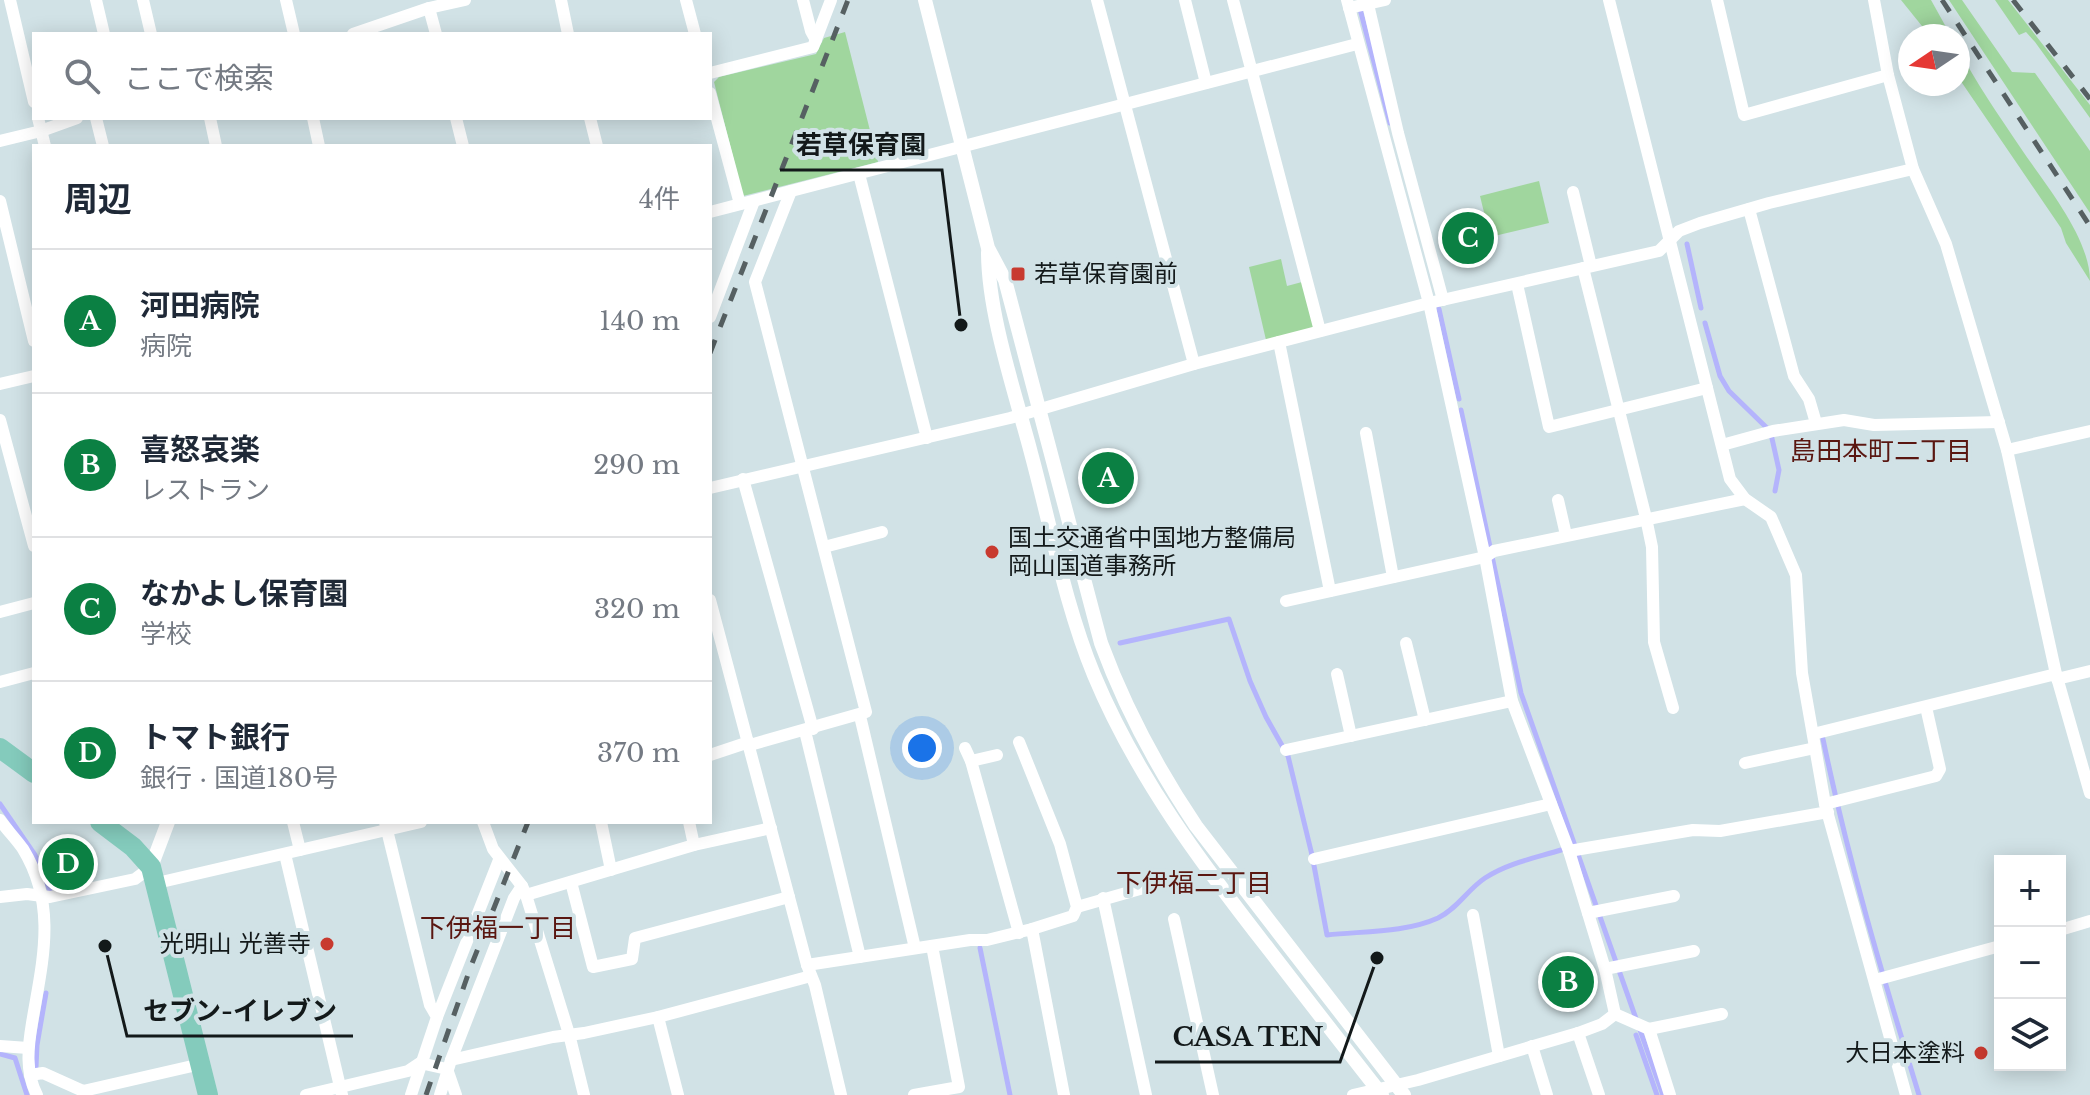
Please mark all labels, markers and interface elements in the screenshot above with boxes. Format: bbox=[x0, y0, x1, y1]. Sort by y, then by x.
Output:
north arrow bbox=[1898, 24, 1970, 96]
search box bbox=[32, 32, 712, 120]
icon: search bbox=[60, 54, 104, 98]
text: ここで検索 bbox=[124, 60, 274, 97]
callout: 若草保育園 bbox=[780, 120, 942, 170]
text: 若草保育園 bbox=[796, 129, 926, 161]
text: 周辺 bbox=[64, 178, 132, 220]
text: 4件 bbox=[639, 183, 680, 215]
pin: C bbox=[1442, 208, 1494, 268]
place label: 若草保育園前 bbox=[1034, 259, 1178, 288]
marker: 若草保育園前 bbox=[1009, 265, 1027, 283]
text: 河田病院 bbox=[140, 287, 260, 324]
text: A bbox=[79, 305, 101, 337]
text: 140 m bbox=[599, 305, 680, 337]
text: 病院 bbox=[140, 330, 192, 362]
text: 喜怒哀楽 bbox=[140, 431, 260, 468]
district label: 島田本町二丁目 bbox=[1790, 435, 1972, 467]
pin: A bbox=[1082, 448, 1134, 508]
text: B bbox=[80, 449, 100, 481]
text: 290 m bbox=[593, 449, 680, 481]
text: レストラン bbox=[140, 474, 270, 506]
place label: 国土交通省中国地方整備局 岡山国道事務所 bbox=[1008, 523, 1296, 580]
marker: 国土交通省中国地方整備局 岡山国道事務所 bbox=[983, 543, 1001, 561]
text: なかよし保育園 bbox=[140, 575, 349, 612]
text: C bbox=[79, 593, 101, 625]
text: 320 m bbox=[594, 593, 680, 625]
text: 学校 bbox=[140, 618, 192, 650]
text: トマト銀行 bbox=[140, 719, 290, 756]
your location bbox=[902, 728, 942, 768]
text: D bbox=[78, 737, 102, 769]
text: 370 m bbox=[597, 737, 680, 769]
text: 銀行 · 国道180号 bbox=[140, 762, 338, 794]
pin: D bbox=[42, 834, 94, 894]
map controls bbox=[1994, 855, 2066, 1071]
button: + bbox=[1994, 855, 2066, 927]
district label: 下伊福二丁目 bbox=[1116, 867, 1272, 899]
district label: 下伊福一丁目 bbox=[420, 912, 576, 944]
button: − bbox=[1994, 927, 2066, 999]
place label: 光明山 光善寺 bbox=[160, 929, 311, 958]
marker: 光明山 光善寺 bbox=[318, 935, 336, 953]
pin: B bbox=[1542, 952, 1594, 1012]
callout: セブン-イレブン bbox=[127, 986, 353, 1036]
text: セブン-イレブン bbox=[143, 995, 337, 1027]
button: layers bbox=[1994, 999, 2066, 1071]
callout: CASA TEN bbox=[1155, 1012, 1340, 1062]
text: CASA TEN bbox=[1172, 1021, 1324, 1053]
place label: 大日本塗料 bbox=[1845, 1038, 1965, 1067]
marker: 大日本塗料 bbox=[1972, 1044, 1990, 1062]

